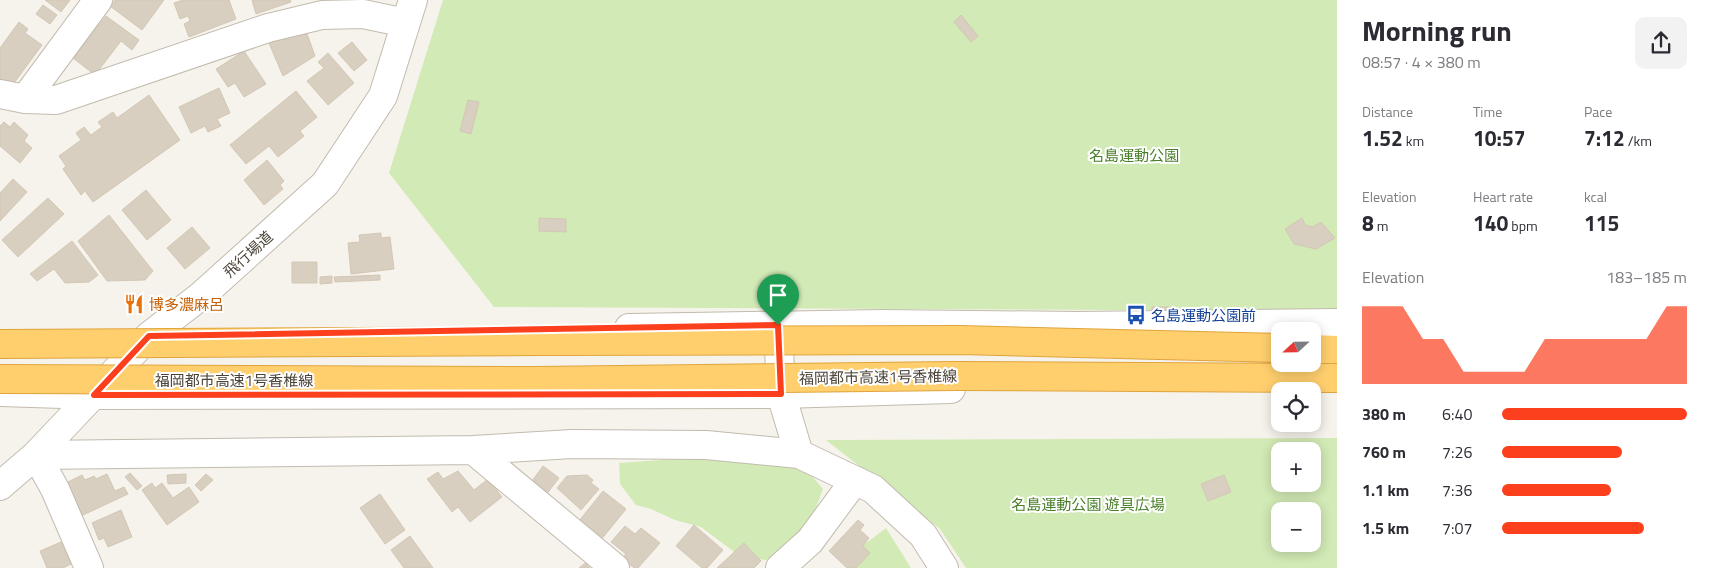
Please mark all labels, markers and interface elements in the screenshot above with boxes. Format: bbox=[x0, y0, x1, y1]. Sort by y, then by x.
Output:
text: Morning run bbox=[1362, 9, 1512, 52]
button: share bbox=[1635, 17, 1687, 69]
text: 08:57 · 4 × 380 m bbox=[1362, 50, 1481, 74]
text: Distance bbox=[1362, 101, 1413, 122]
text: Time bbox=[1473, 101, 1502, 122]
text: Pace bbox=[1584, 101, 1612, 122]
text: 1.52 bbox=[1362, 122, 1403, 154]
text: 10:57 bbox=[1473, 122, 1525, 154]
text: 7:12 bbox=[1584, 122, 1625, 154]
text: km bbox=[1403, 130, 1424, 151]
text: /km bbox=[1625, 130, 1652, 151]
park label: 名島運動公園 bbox=[1089, 144, 1179, 167]
text: Elevation bbox=[1362, 186, 1416, 207]
text: Heart rate bbox=[1473, 186, 1533, 207]
text: kcal bbox=[1584, 186, 1607, 207]
text: 8 bbox=[1362, 207, 1374, 239]
text: 140 bbox=[1473, 207, 1508, 239]
text: 115 bbox=[1584, 207, 1619, 239]
text: m bbox=[1374, 215, 1389, 236]
text: bpm bbox=[1508, 215, 1538, 236]
street label: 飛行場道 bbox=[218, 225, 278, 283]
text: Elevation bbox=[1362, 265, 1424, 289]
text: 183–185 m bbox=[1606, 265, 1687, 289]
pin bbox=[757, 274, 799, 325]
icon: arrive bbox=[764, 281, 792, 309]
restaurant icon: 博多濃麻呂 bbox=[123, 293, 145, 315]
place label: 博多濃麻呂 bbox=[149, 293, 224, 316]
bus stop icon: 名島運動公園前 bbox=[1125, 304, 1147, 326]
place label: 名島運動公園前 bbox=[1151, 304, 1256, 327]
north arrow bbox=[1271, 322, 1321, 372]
map controls bbox=[1271, 322, 1321, 552]
street label: 福岡都市高速1号香椎線 bbox=[799, 364, 957, 390]
street label: 福岡都市高速1号香椎線 bbox=[155, 369, 313, 392]
button: locate bbox=[1271, 382, 1321, 432]
text: 380 m bbox=[1362, 402, 1406, 426]
text: 6:40 bbox=[1442, 402, 1472, 426]
text: 760 m bbox=[1362, 440, 1406, 464]
text: 7:26 bbox=[1442, 440, 1472, 464]
button: + bbox=[1271, 442, 1321, 492]
text: 1.1 km bbox=[1362, 478, 1409, 502]
text: 7:36 bbox=[1442, 478, 1472, 502]
park label: 名島運動公園 遊具広場 bbox=[1011, 493, 1165, 516]
button: − bbox=[1271, 502, 1321, 552]
text: 1.5 km bbox=[1362, 516, 1409, 540]
text: 7:07 bbox=[1442, 516, 1472, 540]

